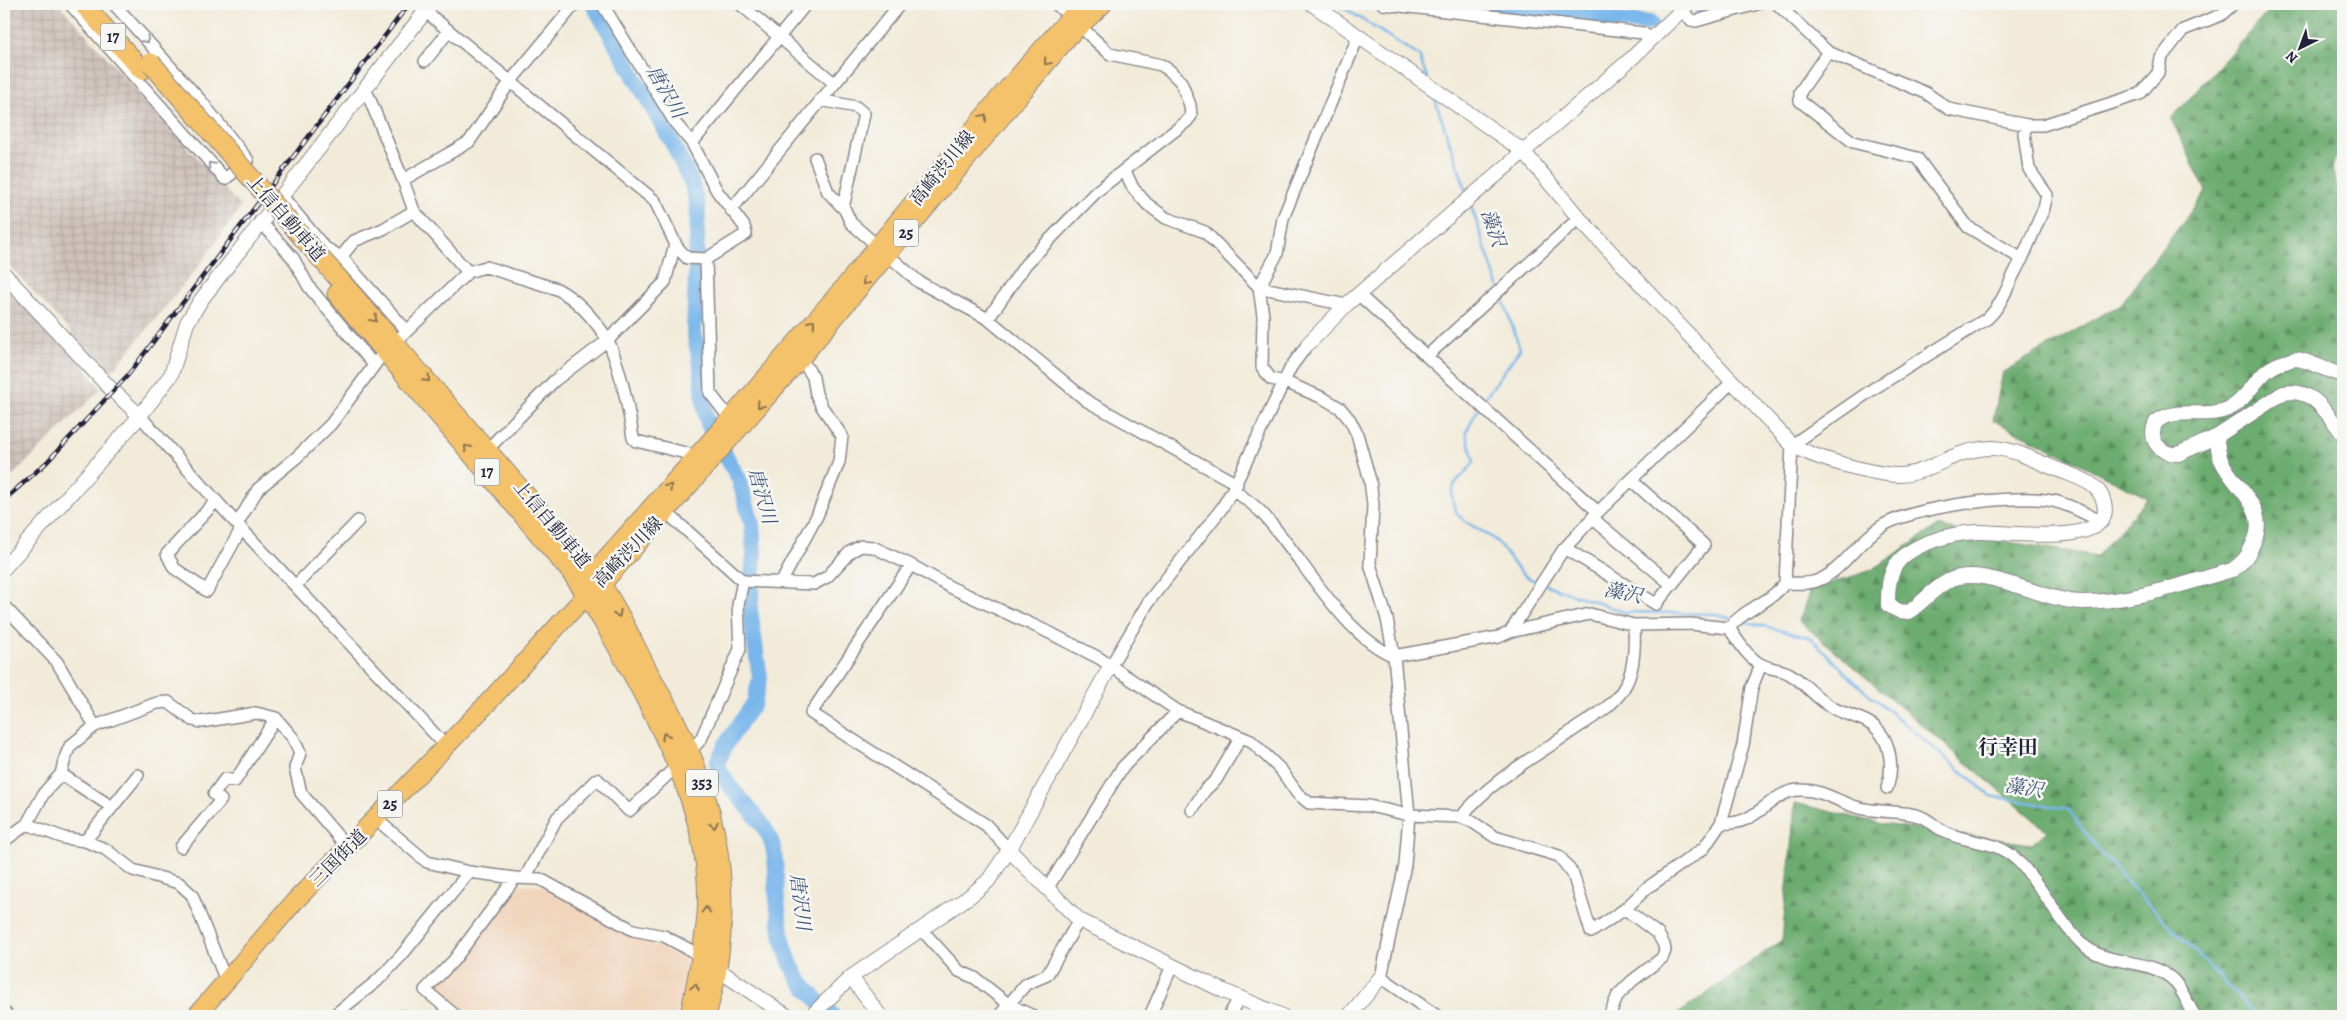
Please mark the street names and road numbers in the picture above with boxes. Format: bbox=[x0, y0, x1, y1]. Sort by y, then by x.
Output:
road number: 17 bbox=[100, 24, 126, 51]
street label: 高崎渋川線 bbox=[904, 125, 980, 211]
street label: 上信自動車道 bbox=[242, 169, 330, 267]
road number: 25 bbox=[894, 220, 918, 247]
road number: 17 bbox=[474, 458, 500, 486]
street label: 上信自動車道 bbox=[508, 475, 596, 573]
street label: 高崎渋川線 bbox=[588, 511, 668, 593]
road number: 353 bbox=[686, 770, 718, 796]
road number: 25 bbox=[378, 791, 402, 818]
street label: 三国街道 bbox=[304, 824, 372, 892]

